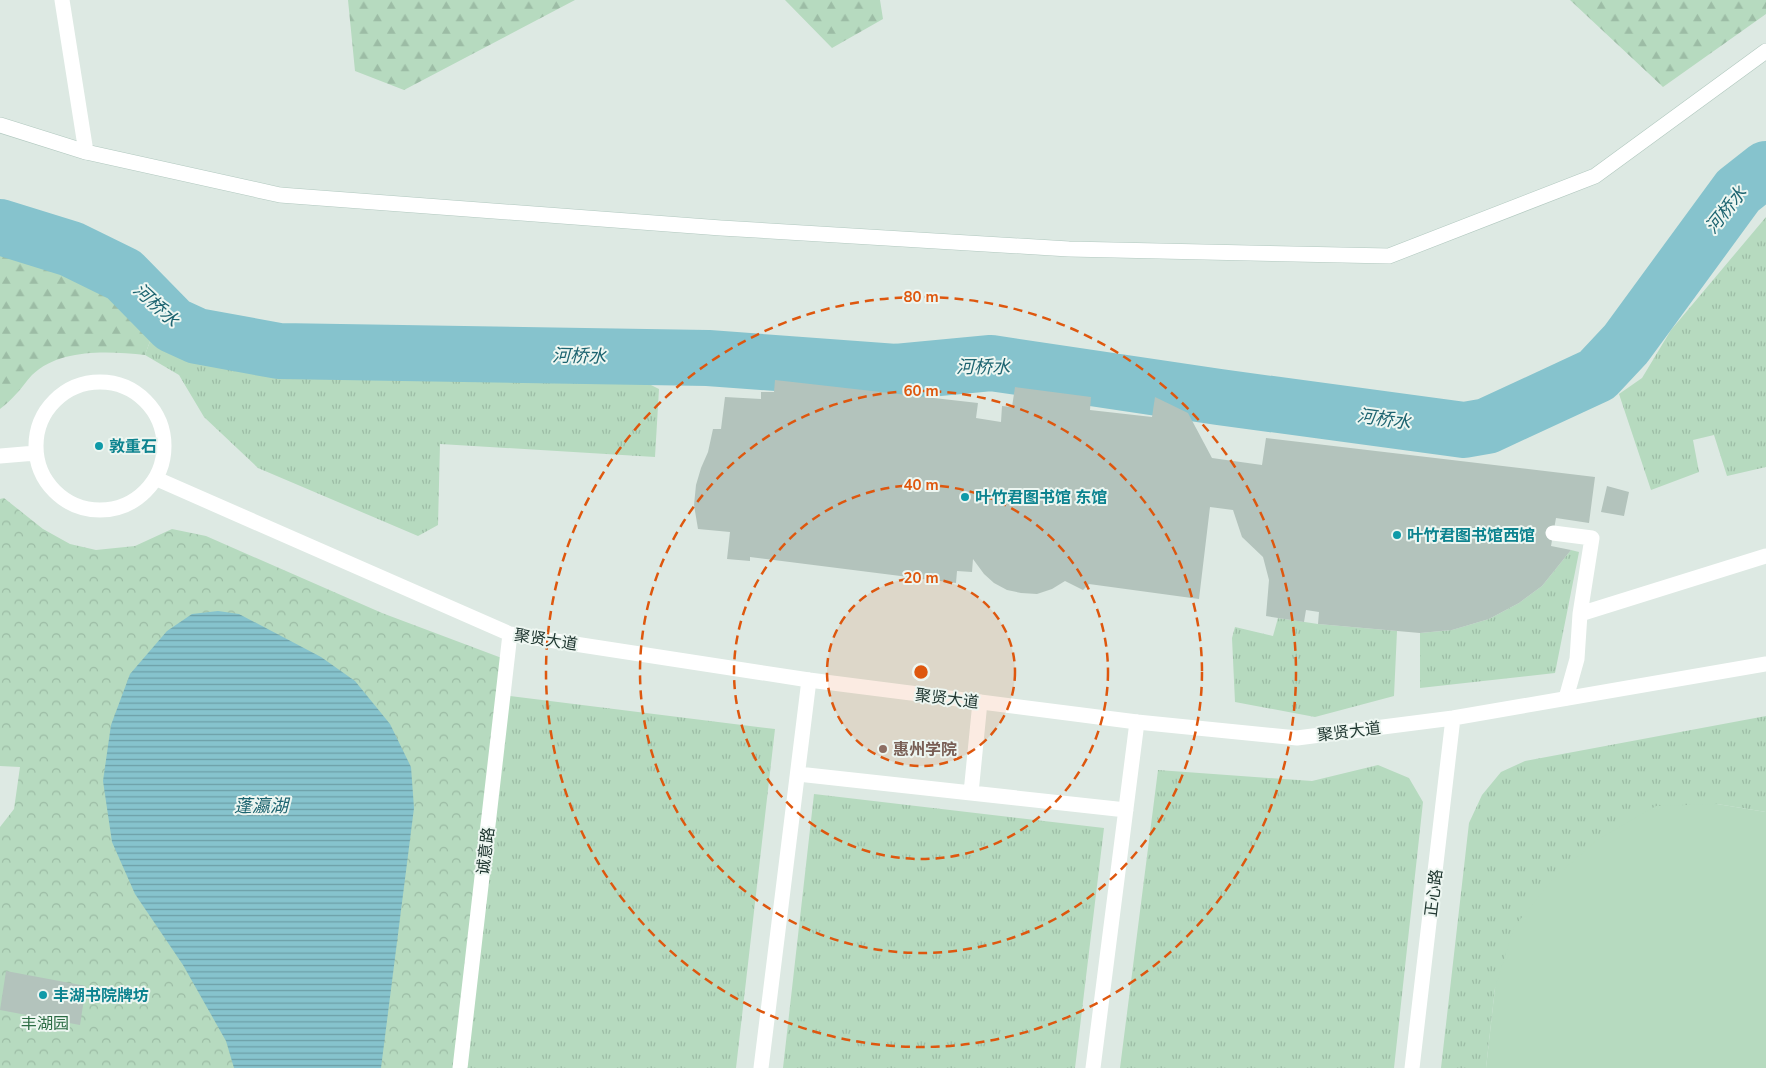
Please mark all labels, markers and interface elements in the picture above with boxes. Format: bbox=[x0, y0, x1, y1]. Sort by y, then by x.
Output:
water label: 河桥水 bbox=[1700, 181, 1753, 239]
water label: 河桥水 bbox=[128, 278, 185, 333]
text: 80 m bbox=[903, 287, 939, 307]
water label: 河桥水 bbox=[552, 344, 607, 368]
water label: 河桥水 bbox=[956, 355, 1011, 379]
text: 60 m bbox=[903, 381, 939, 401]
water label: 河桥水 bbox=[1356, 403, 1413, 435]
place label: 敦重石 bbox=[109, 436, 157, 458]
marker: 敦重石 bbox=[93, 440, 105, 452]
text: 40 m bbox=[903, 475, 939, 495]
place label: 叶竹君图书馆 东馆 bbox=[975, 487, 1107, 509]
marker: 叶竹君图书馆 东馆 bbox=[959, 491, 971, 503]
place label: 叶竹君图书馆西馆 bbox=[1407, 525, 1535, 547]
marker: 叶竹君图书馆西馆 bbox=[1391, 529, 1403, 541]
text: 20 m bbox=[903, 568, 939, 588]
street label: 聚贤大道 bbox=[513, 624, 579, 656]
centre of rings bbox=[912, 663, 930, 681]
street label: 聚贤大道 bbox=[914, 684, 980, 714]
street label: 聚贤大道 bbox=[1316, 717, 1382, 747]
place label: 惠州学院 bbox=[893, 739, 957, 761]
marker: 惠州学院 bbox=[877, 743, 889, 755]
water label: 蓬瀛湖 bbox=[234, 794, 291, 818]
street label: 诚意路 bbox=[472, 826, 500, 876]
street label: 正心路 bbox=[1420, 868, 1448, 918]
place label: 丰湖书院牌坊 bbox=[53, 985, 149, 1007]
marker: 丰湖书院牌坊 bbox=[37, 989, 49, 1001]
park label: 丰湖园 bbox=[21, 1013, 69, 1035]

